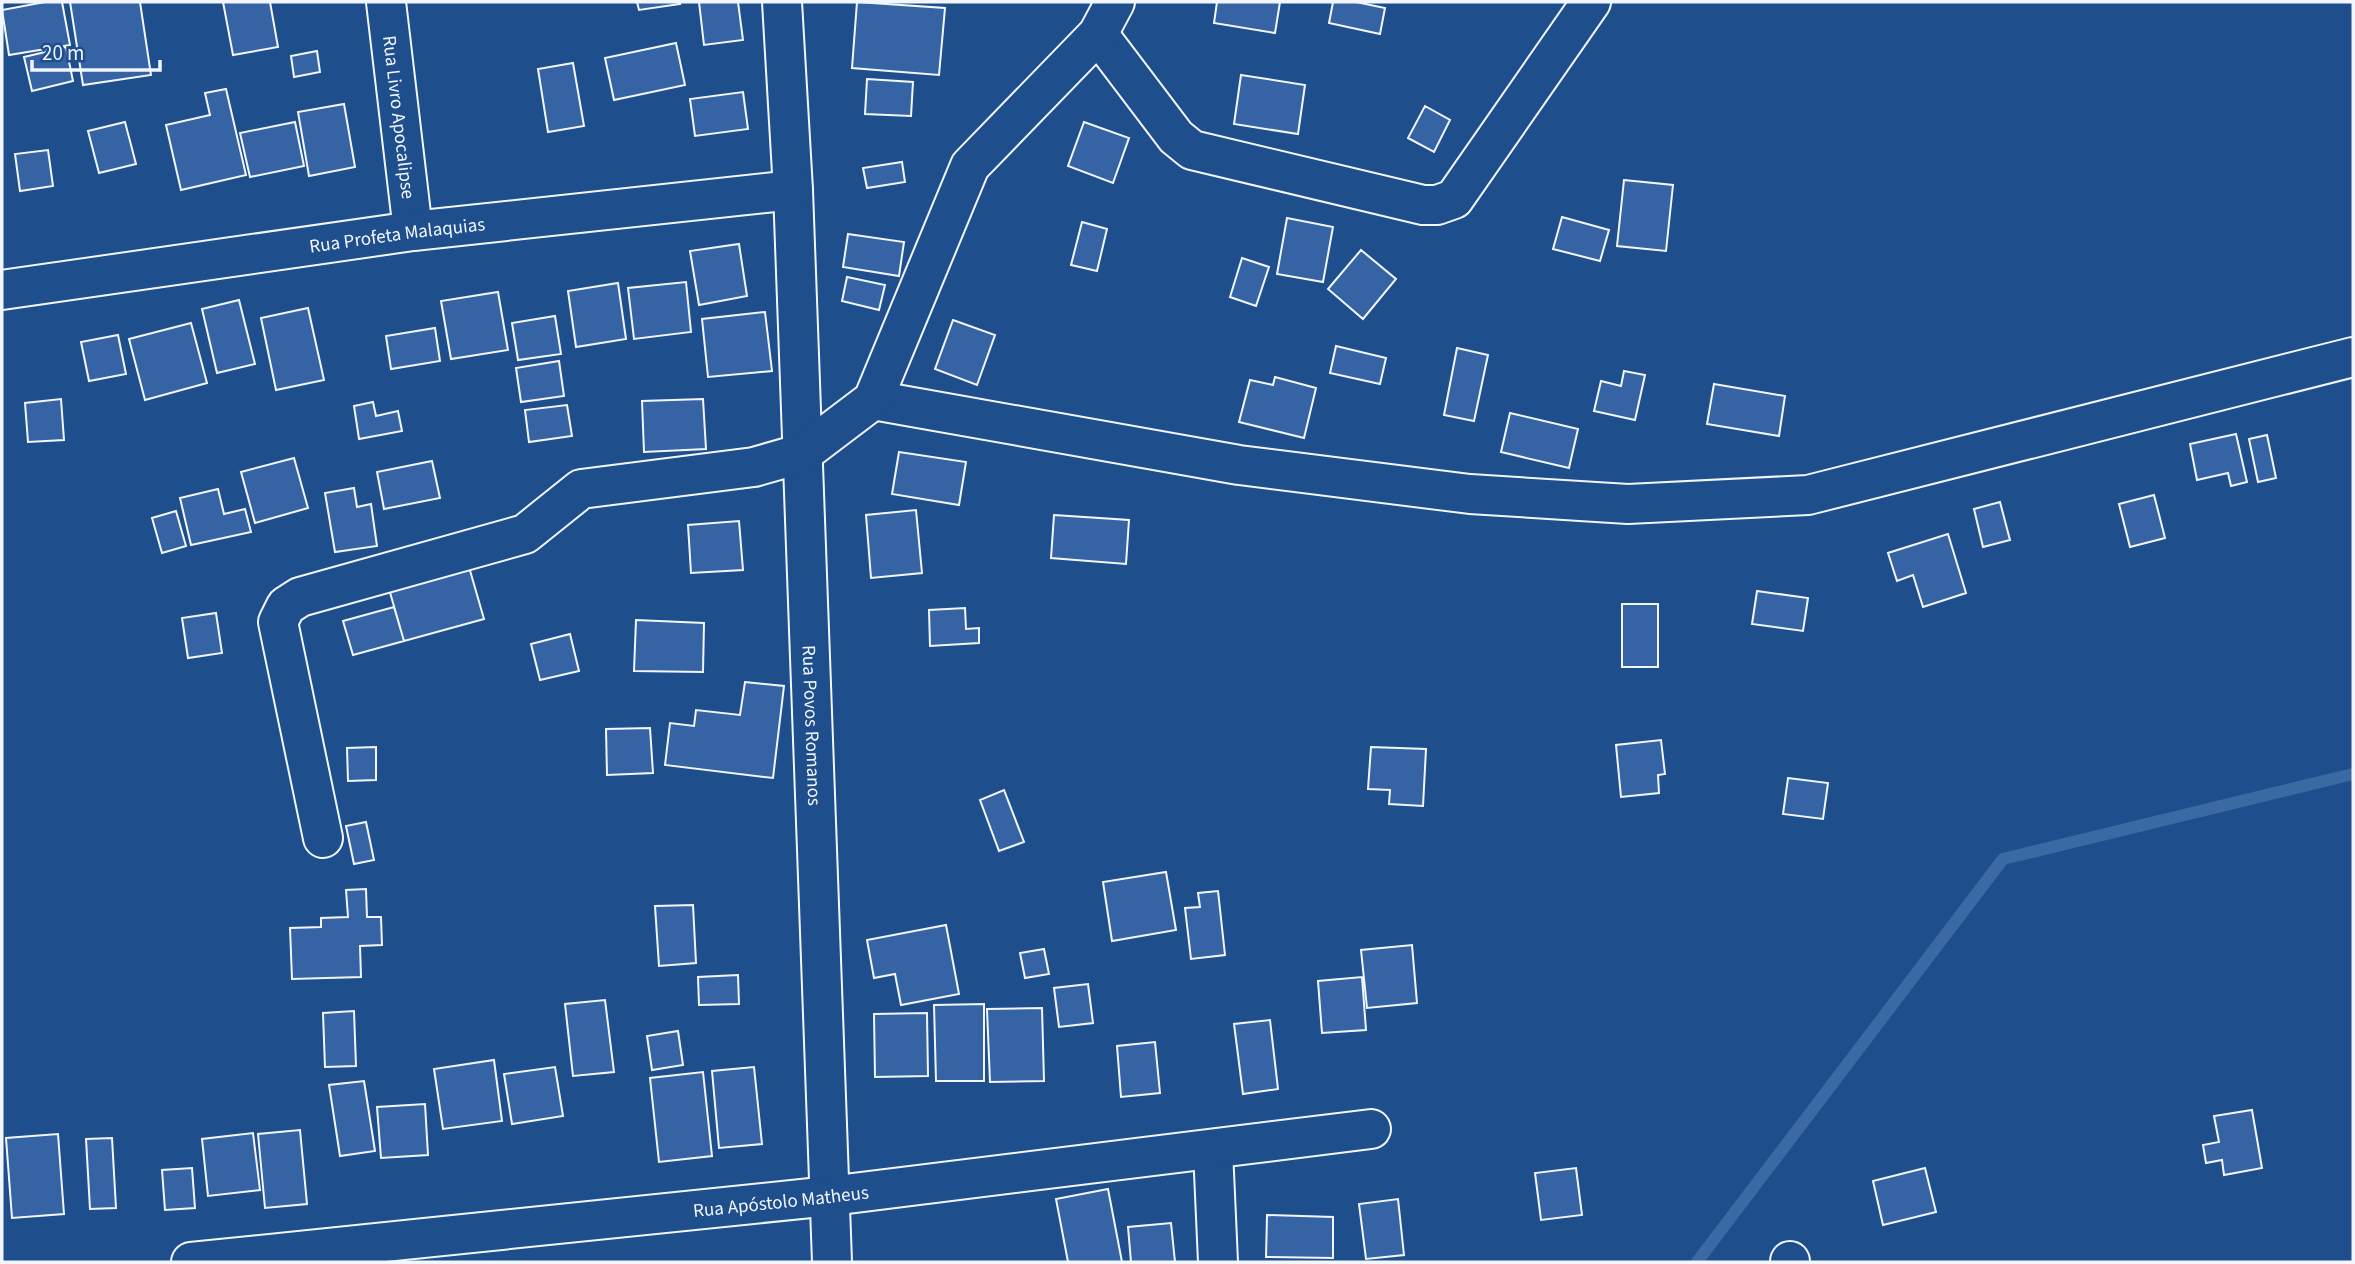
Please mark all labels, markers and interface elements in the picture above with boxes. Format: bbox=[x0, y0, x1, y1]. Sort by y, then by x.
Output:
scale bar bbox=[32, 28, 159, 72]
street label: Rua Livro Apocalipse bbox=[375, 34, 421, 201]
text: 20 m bbox=[42, 38, 84, 68]
street label: Rua Profeta Malaquias bbox=[308, 211, 486, 261]
street label: Rua Povos Romanos bbox=[795, 645, 827, 806]
street label: Rua Apóstolo Matheus bbox=[692, 1179, 870, 1225]

